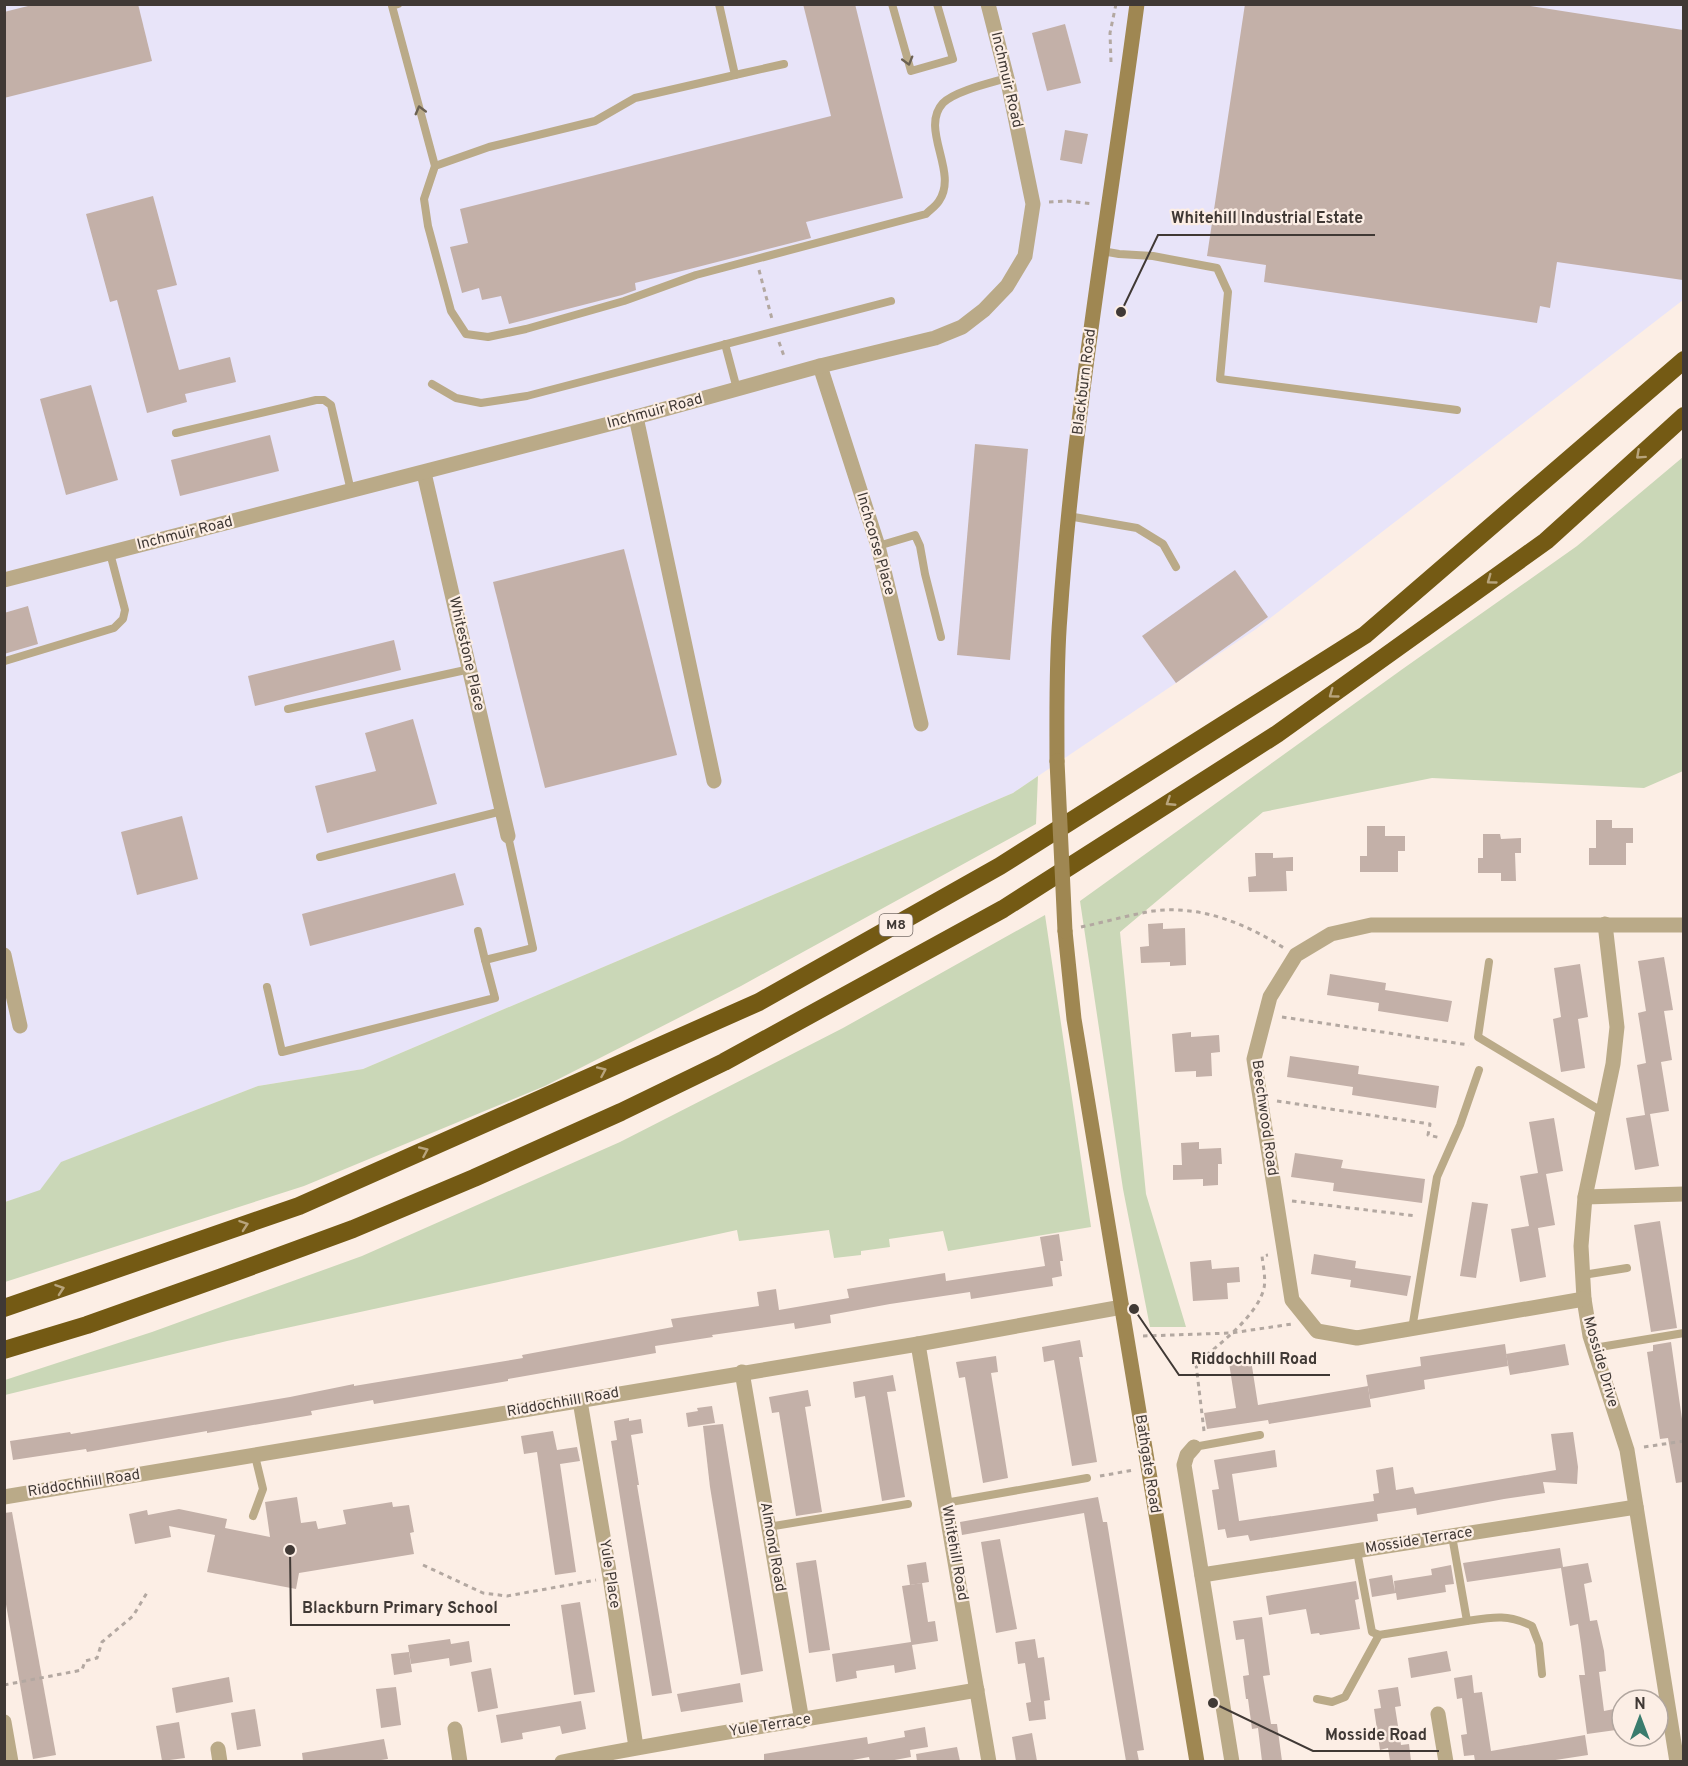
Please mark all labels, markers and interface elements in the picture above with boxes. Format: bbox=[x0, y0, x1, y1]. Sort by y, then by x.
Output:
street label: Inchmuir Road bbox=[986, 30, 1026, 130]
one-way arrow bbox=[901, 55, 913, 66]
one-way arrow bbox=[415, 105, 427, 116]
callout: Whitehill Industrial Estate bbox=[1158, 201, 1375, 235]
text: Whitehill Industrial Estate bbox=[1171, 209, 1363, 229]
street label: Blackburn Road bbox=[1069, 328, 1101, 436]
street label: Inchmuir Road bbox=[605, 390, 705, 434]
one-way arrow bbox=[1636, 448, 1647, 459]
street label: Inchcorse Place bbox=[851, 490, 899, 598]
street label: Inchmuir Road bbox=[135, 513, 235, 555]
one-way arrow bbox=[1486, 573, 1497, 584]
street label: Whitestone Place bbox=[444, 595, 488, 713]
one-way arrow bbox=[1328, 687, 1339, 698]
one-way arrow bbox=[1166, 795, 1177, 806]
road number: M8 bbox=[880, 914, 912, 936]
street label: Beechwood Road bbox=[1246, 1059, 1282, 1177]
one-way arrow bbox=[596, 1067, 607, 1079]
one-way arrow bbox=[418, 1146, 429, 1158]
one-way arrow bbox=[238, 1220, 249, 1233]
one-way arrow bbox=[54, 1284, 65, 1297]
street label: Mosside Drive bbox=[1578, 1314, 1622, 1410]
callout: Riddochhill Road bbox=[1179, 1341, 1330, 1375]
text: Riddochhill Road bbox=[1191, 1350, 1317, 1370]
street label: Riddochhill Road bbox=[505, 1384, 621, 1422]
street label: Bathgate Road bbox=[1130, 1413, 1164, 1515]
street label: Riddochhill Road bbox=[26, 1466, 142, 1502]
street label: Almond Road bbox=[755, 1501, 789, 1593]
street label: Whitehill Road bbox=[936, 1504, 972, 1602]
street label: Mosside Terrace bbox=[1364, 1523, 1474, 1559]
street label: Yule Place bbox=[594, 1538, 624, 1610]
callout: Blackburn Primary School bbox=[291, 1591, 510, 1625]
text: Blackburn Primary School bbox=[302, 1599, 498, 1619]
north arrow bbox=[1610, 1688, 1670, 1748]
text: N bbox=[1634, 1695, 1646, 1715]
street label: Yule Terrace bbox=[728, 1710, 812, 1742]
callout: Mosside Road bbox=[1313, 1717, 1439, 1751]
text: Mosside Road bbox=[1325, 1726, 1427, 1746]

